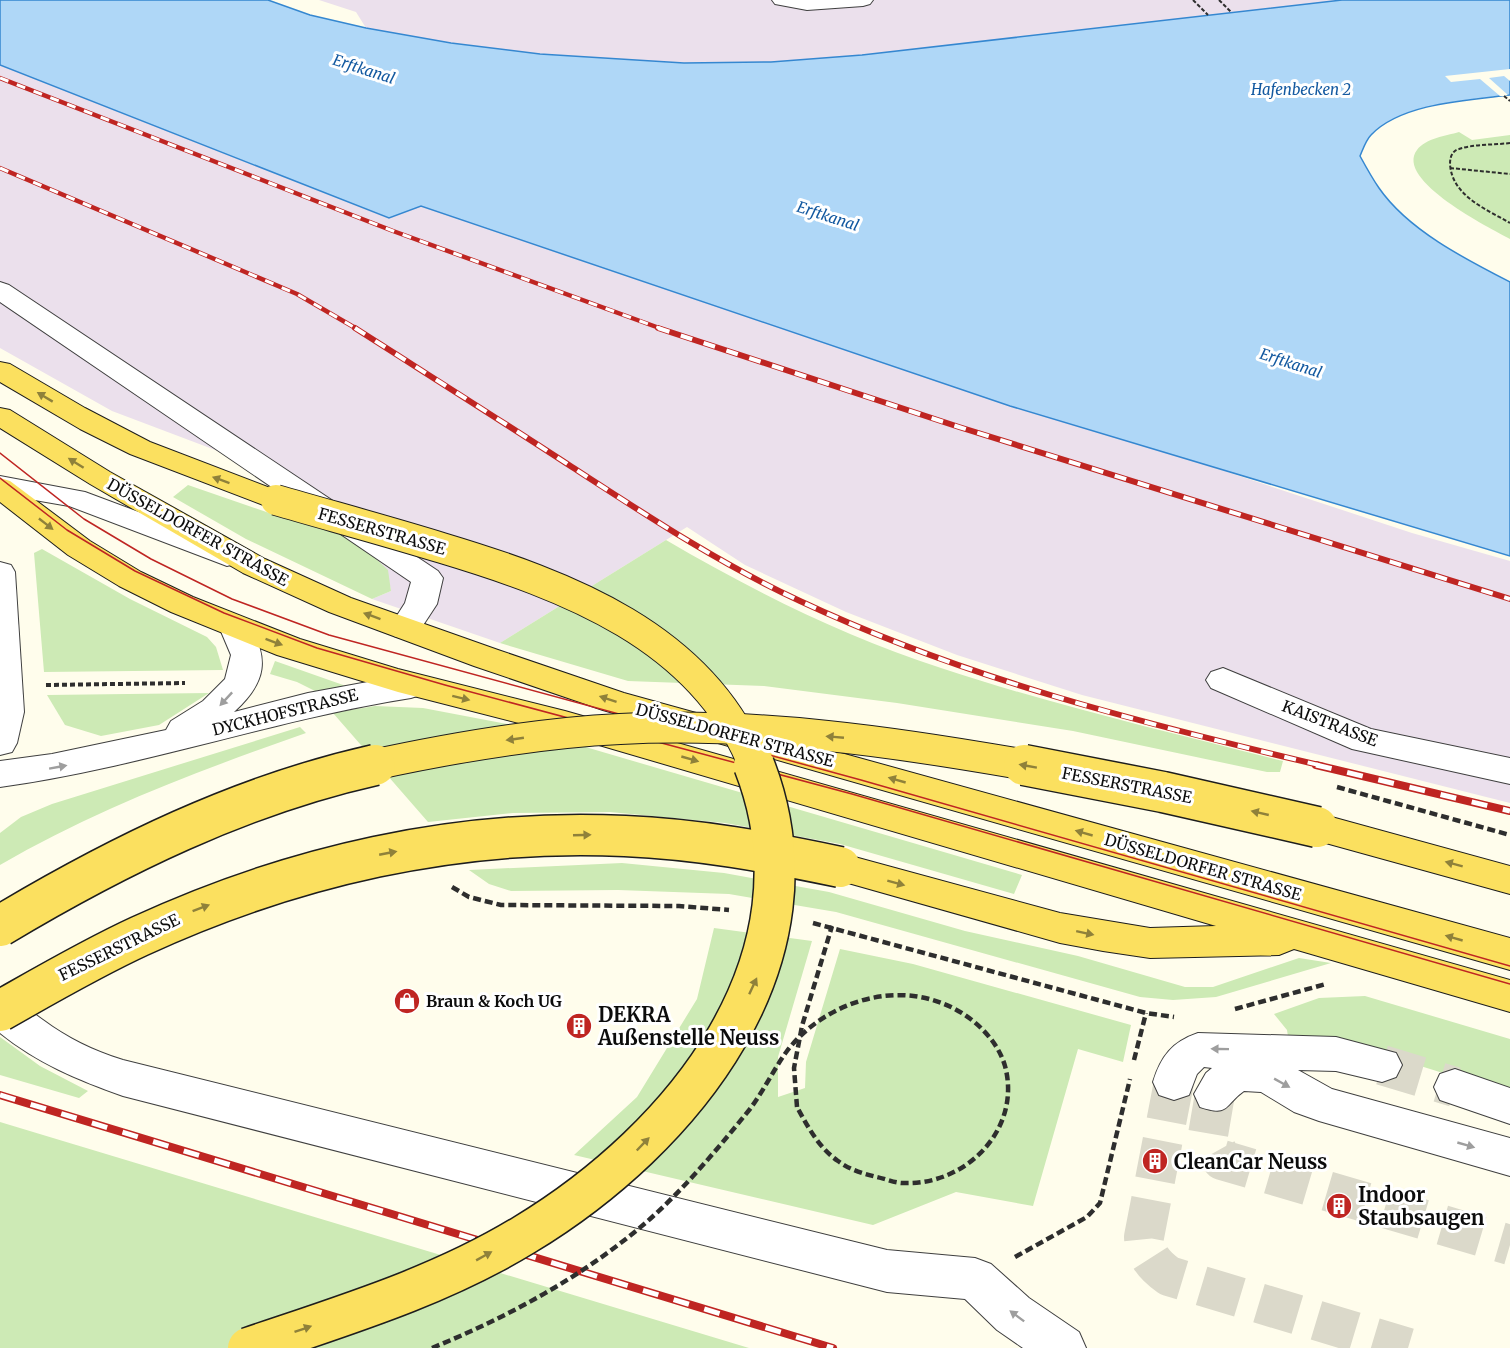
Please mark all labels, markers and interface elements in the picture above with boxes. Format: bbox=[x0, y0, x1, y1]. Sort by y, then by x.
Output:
water label: Erftkanal bbox=[331, 50, 397, 88]
water label: Hafenbecken 2 bbox=[1250, 80, 1351, 99]
water label: Erftkanal bbox=[795, 197, 861, 235]
water label: Erftkanal bbox=[1258, 344, 1324, 382]
one-way arrow bbox=[36, 392, 53, 402]
one-way arrow bbox=[68, 458, 85, 469]
street label: DÜSSELDORFER STRASSE bbox=[104, 474, 293, 591]
one-way arrow bbox=[212, 475, 230, 485]
street label: FESSERSTRASSE bbox=[316, 503, 449, 559]
one-way arrow bbox=[38, 517, 54, 530]
one-way arrow bbox=[363, 611, 381, 621]
one-way arrow bbox=[265, 638, 283, 648]
street label: DYCKHOFSTRASSE bbox=[210, 684, 361, 740]
one-way arrow bbox=[220, 691, 233, 706]
one-way arrow bbox=[451, 693, 470, 703]
one-way arrow bbox=[599, 694, 617, 704]
street label: KAISTRASSE bbox=[1279, 696, 1382, 751]
street label: DÜSSELDORFER STRASSE bbox=[634, 699, 837, 771]
one-way arrow bbox=[826, 732, 845, 742]
one-way arrow bbox=[505, 734, 524, 743]
one-way arrow bbox=[681, 755, 699, 764]
one-way arrow bbox=[1018, 761, 1037, 770]
one-way arrow bbox=[49, 762, 68, 771]
street label: FESSERSTRASSE bbox=[1060, 763, 1195, 808]
one-way arrow bbox=[888, 775, 906, 784]
one-way arrow bbox=[1251, 808, 1269, 818]
one-way arrow bbox=[1075, 828, 1093, 837]
street label: DÜSSELDORFER STRASSE bbox=[1102, 829, 1305, 905]
one-way arrow bbox=[572, 830, 591, 840]
one-way arrow bbox=[379, 848, 398, 857]
one-way arrow bbox=[1445, 858, 1463, 868]
one-way arrow bbox=[887, 878, 906, 888]
one-way arrow bbox=[193, 903, 211, 913]
street label: FESSERSTRASSE bbox=[55, 909, 183, 985]
one-way arrow bbox=[1076, 929, 1095, 938]
one-way arrow bbox=[1445, 933, 1463, 943]
one-way arrow bbox=[748, 976, 758, 994]
shop icon: Braun & Koch UG bbox=[392, 986, 422, 1016]
place label: Braun & Koch UG bbox=[426, 991, 562, 1011]
place label: DEKRA Außenstelle Neuss bbox=[597, 1002, 779, 1050]
building icon: DEKRA Außenstelle Neuss bbox=[564, 1011, 594, 1041]
one-way arrow bbox=[1211, 1044, 1230, 1054]
one-way arrow bbox=[1274, 1078, 1291, 1088]
one-way arrow bbox=[635, 1138, 649, 1152]
one-way arrow bbox=[1457, 1141, 1475, 1150]
building icon: CleanCar Neuss bbox=[1140, 1146, 1170, 1176]
place label: CleanCar Neuss bbox=[1174, 1149, 1327, 1174]
place label: Indoor Staubsaugen bbox=[1358, 1182, 1485, 1230]
building icon: Indoor Staubsaugen bbox=[1324, 1191, 1354, 1221]
one-way arrow bbox=[476, 1251, 493, 1261]
one-way arrow bbox=[1009, 1310, 1025, 1322]
one-way arrow bbox=[294, 1323, 312, 1333]

